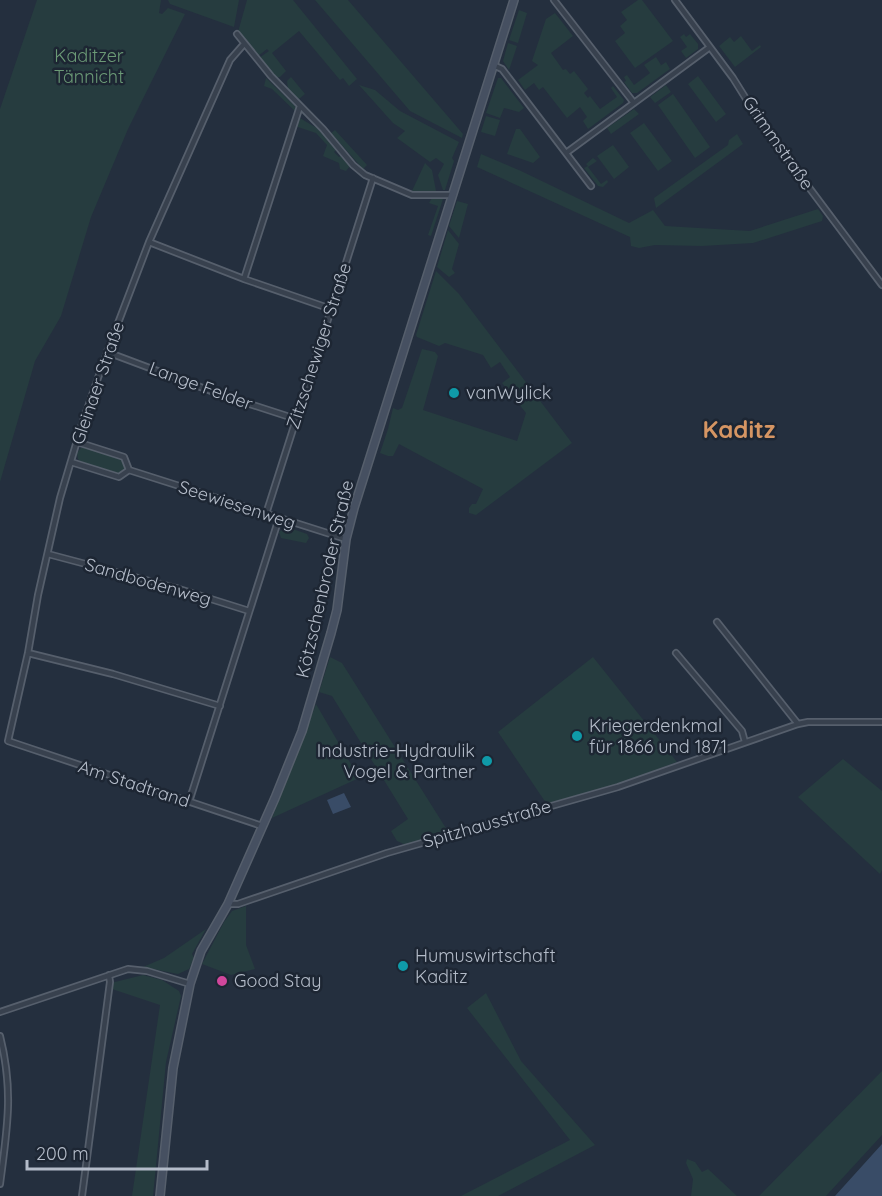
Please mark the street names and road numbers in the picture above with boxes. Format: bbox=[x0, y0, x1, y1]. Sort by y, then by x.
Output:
street label: Grimmstraße bbox=[738, 91, 819, 194]
street label: Zitzschewiger Straße bbox=[281, 260, 356, 432]
street label: Gleinaer Straße bbox=[66, 318, 129, 447]
street label: Lange Felder bbox=[146, 356, 256, 415]
street label: Seewiesenweg bbox=[176, 475, 299, 534]
street label: Kötzschenbroder Straße bbox=[291, 478, 358, 680]
street label: Sandbodenweg bbox=[82, 552, 214, 611]
street label: Am Stadtrand bbox=[75, 755, 193, 812]
street label: Spitzhausstraße bbox=[420, 794, 554, 853]

